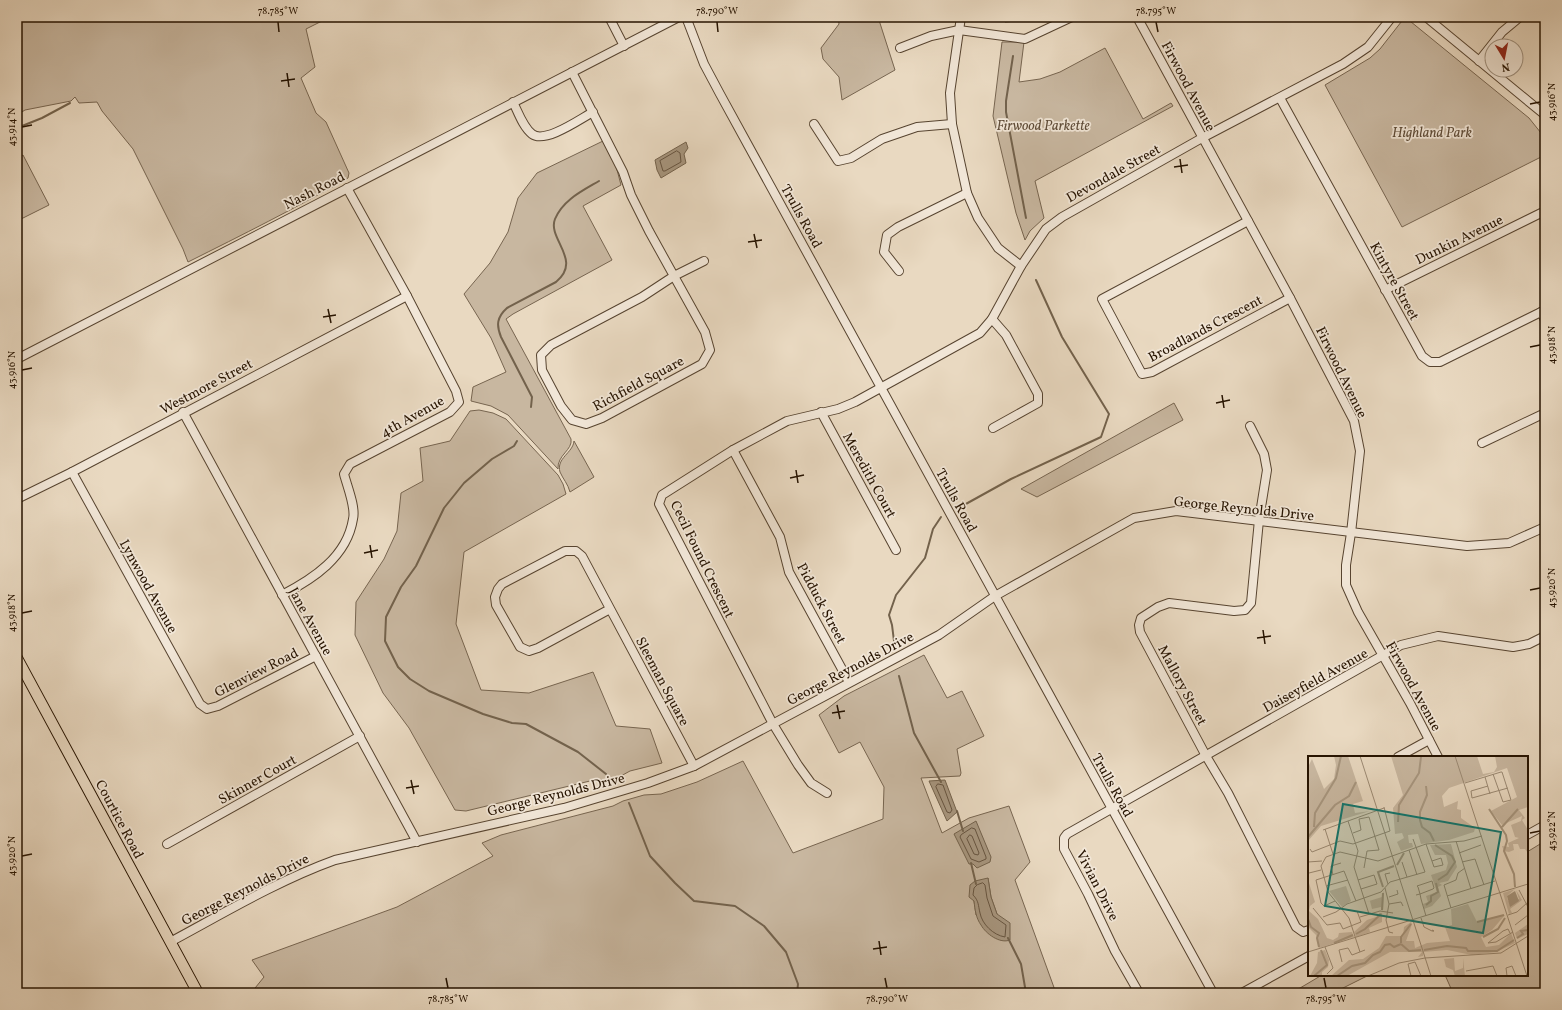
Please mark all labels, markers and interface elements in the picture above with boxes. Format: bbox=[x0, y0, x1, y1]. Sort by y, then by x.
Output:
text: 78.785°W bbox=[258, 4, 298, 18]
text: 78.790°W bbox=[696, 4, 738, 18]
text: 78.795°W bbox=[1136, 4, 1176, 18]
street label: Firwood Avenue bbox=[1156, 38, 1220, 135]
north arrow bbox=[1484, 38, 1524, 78]
text: N bbox=[1500, 58, 1511, 74]
text: 43.916°N bbox=[1545, 82, 1559, 121]
text: 43.914°N bbox=[5, 107, 19, 146]
park label: Firwood Parkette bbox=[996, 117, 1090, 136]
park label: Highland Park bbox=[1392, 124, 1473, 143]
street label: Devondale Street bbox=[1063, 141, 1164, 208]
street label: Nash Road bbox=[281, 168, 349, 215]
street label: Trulls Road bbox=[775, 181, 826, 252]
street label: Dunkin Avenue bbox=[1413, 211, 1507, 270]
street label: Kintyre Street bbox=[1364, 239, 1423, 324]
street label: Broadlands Crescent bbox=[1145, 291, 1266, 368]
street label: Firwood Avenue bbox=[1310, 324, 1371, 422]
text: 43.918°N bbox=[1545, 325, 1559, 364]
text: 43.916°N bbox=[5, 350, 19, 389]
street label: Richfield Square bbox=[590, 352, 688, 416]
street label: Westmore Street bbox=[157, 355, 256, 420]
street label: 4th Avenue bbox=[377, 392, 448, 443]
street label: Meredith Court bbox=[837, 429, 900, 522]
street label: Trulls Road bbox=[930, 465, 981, 536]
street label: George Reynolds Drive bbox=[1173, 493, 1315, 526]
street label: Cecil Found Crescent bbox=[665, 498, 738, 622]
street label: Lynwood Avenue bbox=[114, 536, 181, 637]
street label: Pidduck Street bbox=[791, 560, 850, 648]
text: 43.920°N bbox=[1545, 567, 1559, 608]
street label: Jane Avenue bbox=[283, 584, 336, 660]
text: 43.918°N bbox=[5, 593, 19, 632]
street label: George Reynolds Drive bbox=[784, 628, 918, 711]
street label: Sleeman Square bbox=[630, 634, 693, 730]
street label: Firwood Avenue bbox=[1380, 639, 1445, 735]
street label: Mallory Street bbox=[1153, 642, 1211, 729]
street label: Glenview Road bbox=[211, 644, 302, 703]
street label: Daiseyfield Avenue bbox=[1260, 644, 1372, 718]
street label: Trulls Road bbox=[1086, 750, 1137, 821]
street label: Skinner Court bbox=[215, 751, 300, 810]
inset map bbox=[1308, 756, 1528, 976]
street label: George Reynolds Drive bbox=[486, 769, 627, 822]
street label: Courtice Road bbox=[90, 777, 147, 863]
text: 43.922°N bbox=[1545, 810, 1559, 851]
text: 43.920°N bbox=[5, 835, 19, 876]
street label: Vivian Drive bbox=[1071, 847, 1123, 925]
street label: George Reynolds Drive bbox=[179, 850, 313, 931]
text: 78.785°W bbox=[428, 992, 468, 1006]
text: 78.790°W bbox=[866, 992, 908, 1006]
text: 78.795°W bbox=[1306, 992, 1346, 1006]

